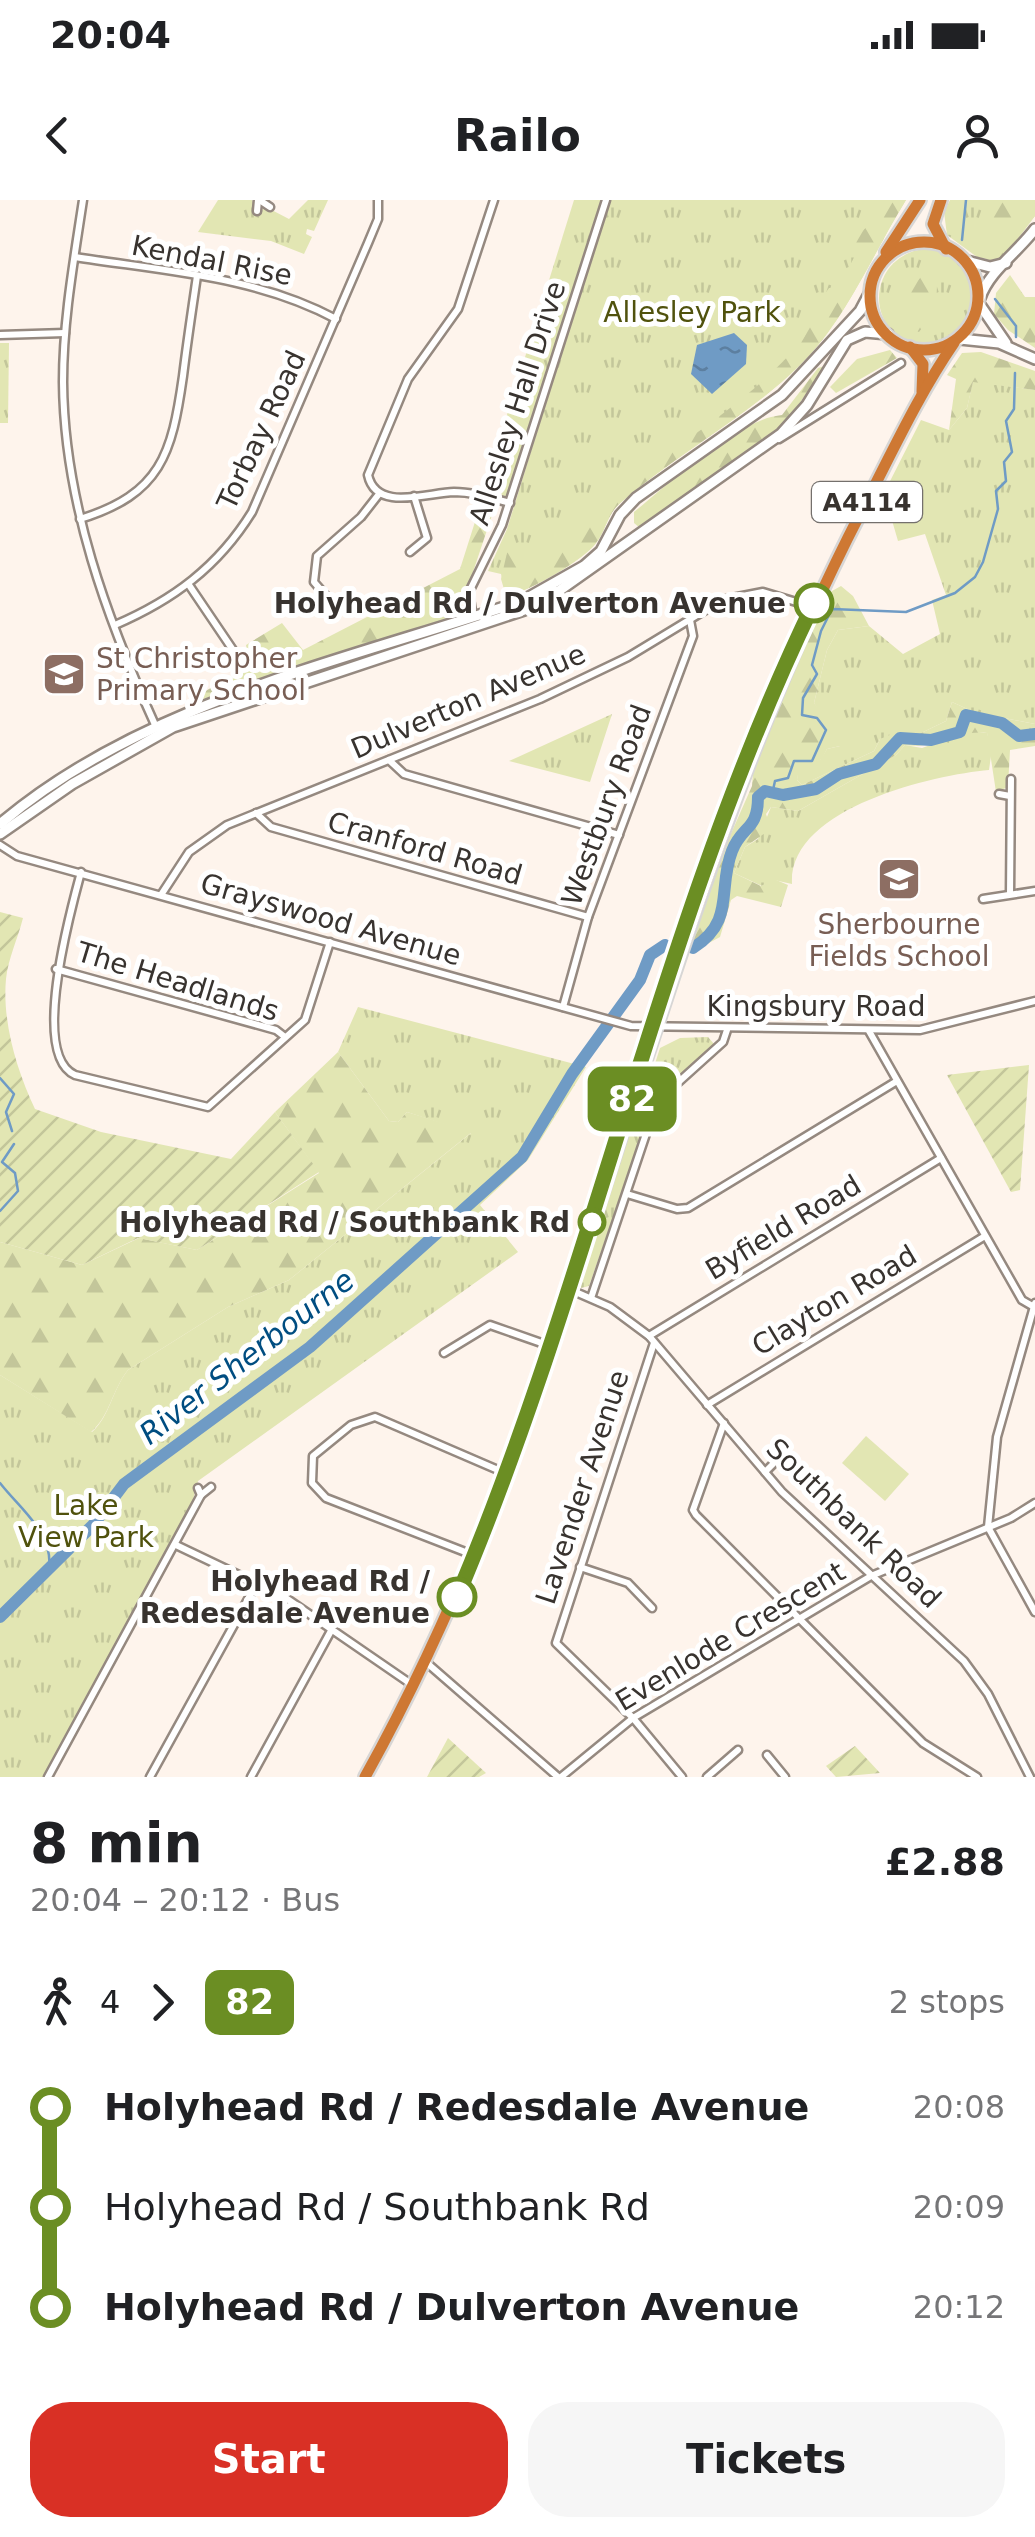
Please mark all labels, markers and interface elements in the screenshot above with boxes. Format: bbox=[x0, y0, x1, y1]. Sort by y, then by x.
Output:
text: 20:04 bbox=[50, 13, 171, 57]
icon: back bbox=[30, 108, 85, 163]
icon: person bbox=[950, 108, 1005, 163]
text: Railo bbox=[454, 109, 581, 162]
street label: Kendal Rise bbox=[129, 229, 295, 292]
street label: Allesley Hall Drive bbox=[462, 277, 572, 529]
park label: Allesley Park bbox=[603, 296, 782, 329]
street label: Torbay Road bbox=[210, 345, 313, 516]
road number: A4114 bbox=[812, 482, 922, 522]
marker: Holyhead Rd / Dulverton Avenue bbox=[795, 584, 833, 622]
place label: Holyhead Rd / Dulverton Avenue bbox=[274, 587, 786, 620]
street label: Dulverton Avenue bbox=[346, 637, 590, 766]
place label: St Christopher Primary School bbox=[96, 642, 306, 707]
school or university icon: St Christopher Primary School bbox=[41, 651, 87, 697]
street label: Westbury Road bbox=[555, 700, 658, 910]
street label: Cranford Road bbox=[324, 805, 526, 892]
school or university icon: Sherbourne Fields School bbox=[876, 856, 922, 902]
street label: Grayswood Avenue bbox=[197, 866, 465, 972]
place label: Sherbourne Fields School bbox=[808, 908, 990, 973]
street label: The Headlands bbox=[72, 935, 283, 1028]
street label: Kingsbury Road bbox=[706, 990, 926, 1023]
line badge: 82 bbox=[587, 1066, 677, 1132]
text: 82 bbox=[608, 1079, 656, 1119]
street label: Byfield Road bbox=[700, 1168, 867, 1287]
place label: Holyhead Rd / Southbank Rd bbox=[119, 1206, 570, 1239]
marker: Holyhead Rd / Southbank Rd bbox=[579, 1209, 605, 1235]
street label: Clayton Road bbox=[746, 1238, 923, 1362]
water label: River Sherbourne bbox=[133, 1262, 361, 1451]
street label: Lavender Avenue bbox=[529, 1366, 636, 1608]
street label: Southbank Road bbox=[760, 1432, 948, 1615]
park label: Lake View Park bbox=[18, 1489, 155, 1554]
street label: Evenlode Crescent bbox=[610, 1555, 851, 1718]
place label: Holyhead Rd / Redesdale Avenue bbox=[140, 1565, 431, 1630]
marker: Holyhead Rd / Redesdale Avenue bbox=[438, 1578, 476, 1616]
text: 8 min bbox=[30, 1811, 203, 1875]
text: £2.88 bbox=[885, 1840, 1005, 1884]
text: 20:04 – 20:12 · Bus bbox=[30, 1881, 340, 1919]
icon: walk bbox=[30, 1975, 85, 2030]
icon: forward bbox=[135, 1975, 190, 2030]
text: 82 bbox=[225, 1982, 274, 2022]
text: 4 bbox=[100, 1983, 120, 2021]
text: 2 stops bbox=[889, 1983, 1005, 2021]
text: Holyhead Rd / Redesdale Avenue bbox=[104, 2085, 809, 2129]
text: 20:08 bbox=[913, 2088, 1005, 2126]
text: Holyhead Rd / Southbank Rd bbox=[104, 2185, 650, 2229]
text: 20:09 bbox=[913, 2188, 1005, 2226]
text: Holyhead Rd / Dulverton Avenue bbox=[104, 2285, 799, 2329]
text: 20:12 bbox=[913, 2288, 1005, 2326]
button: Start bbox=[30, 2402, 508, 2517]
button: Tickets bbox=[528, 2402, 1005, 2517]

